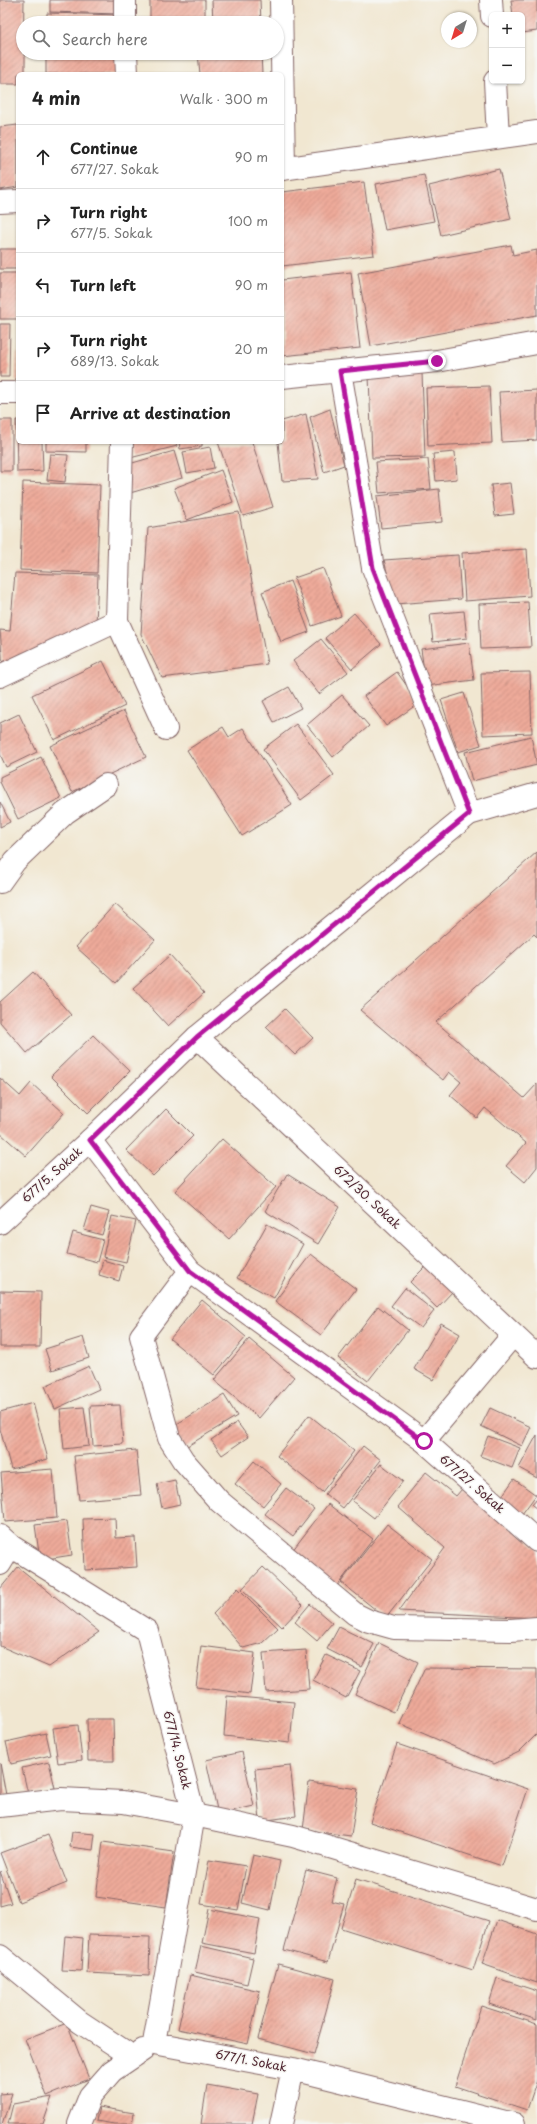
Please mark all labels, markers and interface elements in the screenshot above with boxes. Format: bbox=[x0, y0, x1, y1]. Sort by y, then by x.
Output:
north arrow bbox=[441, 12, 477, 48]
map controls bbox=[489, 12, 525, 84]
button: + bbox=[489, 12, 525, 48]
search box bbox=[16, 16, 284, 60]
icon: search bbox=[30, 27, 52, 49]
text: Search here bbox=[62, 27, 148, 50]
button: − bbox=[489, 48, 525, 84]
text: 4 min bbox=[32, 85, 80, 111]
text: Walk · 300 m bbox=[180, 89, 268, 108]
text: Continue bbox=[70, 136, 138, 159]
icon: ahead bbox=[32, 146, 54, 168]
text: 90 m bbox=[235, 147, 268, 166]
text: 677/27. Sokak bbox=[70, 159, 159, 178]
text: Turn right bbox=[70, 200, 147, 223]
icon: right bbox=[32, 210, 54, 232]
text: 100 m bbox=[228, 211, 268, 230]
text: 677/5. Sokak bbox=[70, 223, 153, 242]
text: Turn left bbox=[70, 273, 136, 296]
icon: left bbox=[32, 274, 54, 296]
text: 90 m bbox=[235, 275, 268, 294]
text: Turn right bbox=[70, 328, 147, 351]
icon: right bbox=[32, 338, 54, 360]
text: 20 m bbox=[234, 339, 268, 358]
text: 689/13. Sokak bbox=[70, 351, 159, 370]
route end bbox=[428, 352, 446, 370]
text: Arrive at destination bbox=[70, 401, 231, 424]
icon: arrive bbox=[32, 402, 54, 424]
street label: 677/5. Sokak bbox=[17, 1142, 86, 1206]
street label: 672/30. Sokak bbox=[330, 1160, 406, 1233]
route start bbox=[415, 1432, 433, 1450]
street label: 677/27. Sokak bbox=[436, 1450, 510, 1517]
street label: 677/14. Sokak bbox=[159, 1708, 196, 1791]
street label: 677/1. Sokak bbox=[214, 2044, 289, 2076]

